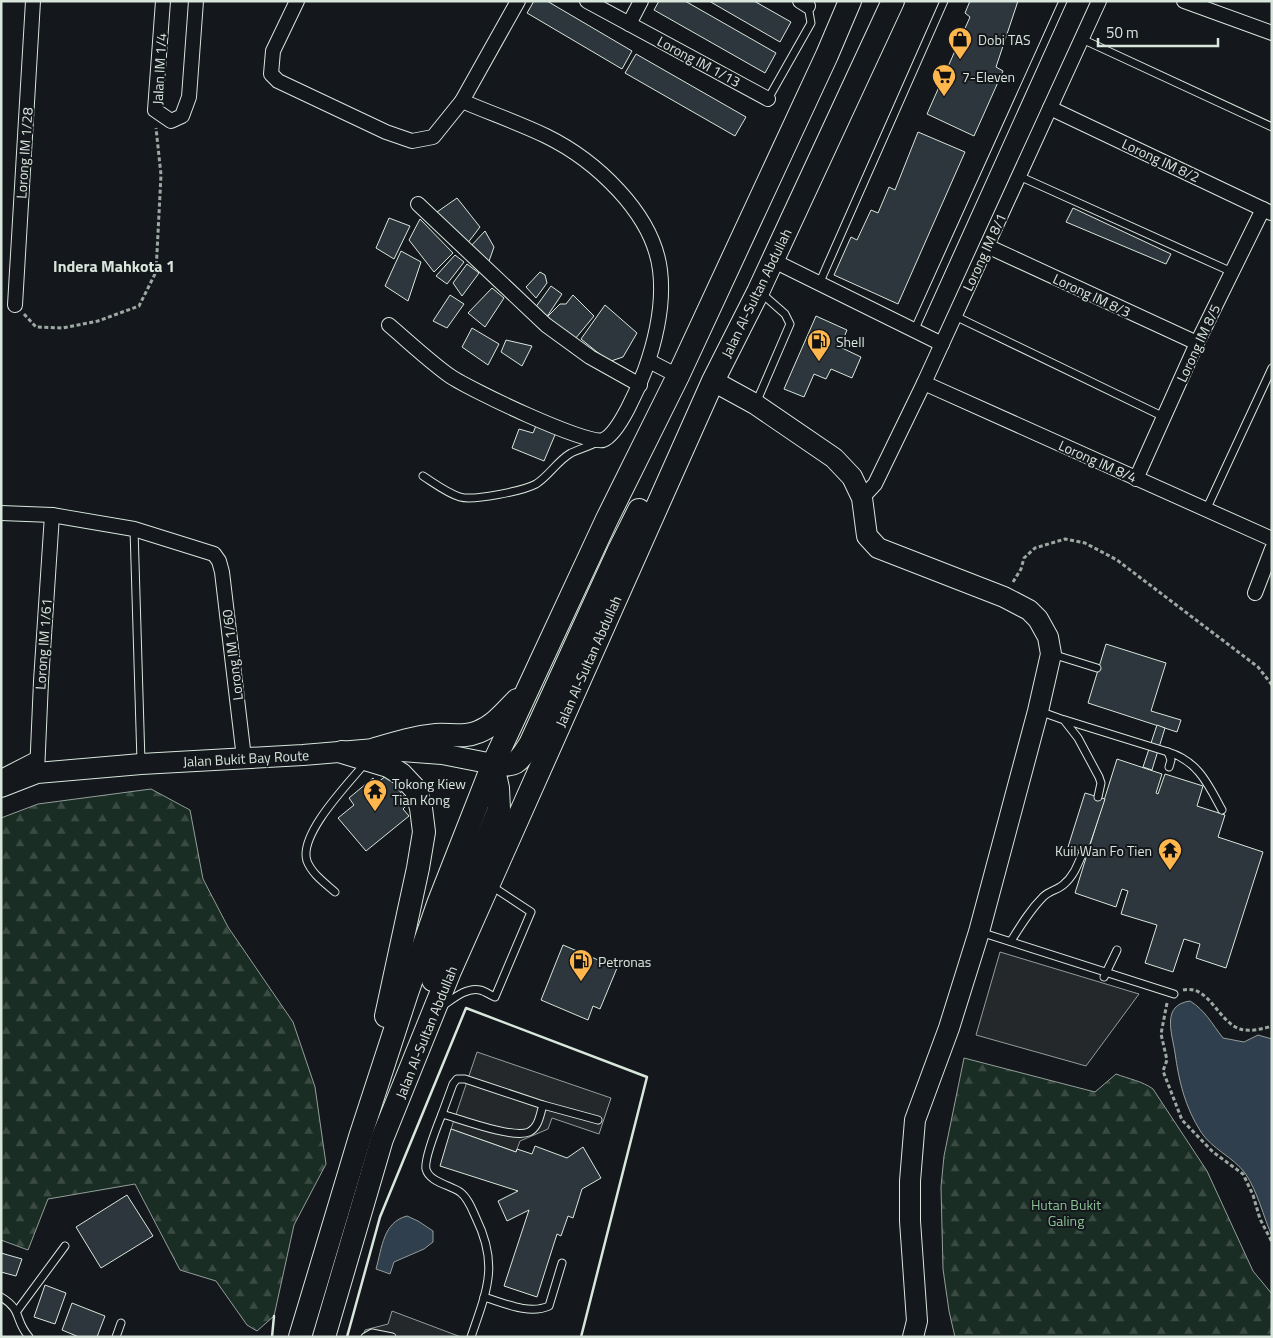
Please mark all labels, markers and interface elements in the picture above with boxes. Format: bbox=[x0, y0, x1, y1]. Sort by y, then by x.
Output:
scale bar bbox=[1098, 15, 1218, 47]
text: 50 m bbox=[1106, 21, 1139, 44]
shop icon: Dobi TAS bbox=[947, 26, 973, 60]
place label: Dobi TAS bbox=[978, 29, 1030, 50]
street label: Lorong IM 1/13 bbox=[654, 30, 744, 92]
street label: Jalan IM 1/4 bbox=[147, 33, 171, 105]
supermarket icon: 7-Eleven bbox=[931, 63, 957, 97]
place label: 7-Eleven bbox=[962, 66, 1015, 87]
street label: Lorong IM 1/28 bbox=[10, 106, 38, 199]
street label: Lorong IM 8/2 bbox=[1119, 133, 1203, 187]
street label: Lorong IM 8/1 bbox=[957, 210, 1011, 294]
street label: Jalan Al-Sultan Abdullah bbox=[716, 225, 796, 361]
district label: Indera Mahkota 1 bbox=[53, 254, 175, 278]
street label: Lorong IM 8/3 bbox=[1050, 268, 1134, 322]
street label: Lorong IM 8/5 bbox=[1171, 301, 1225, 385]
fuel station icon: Shell bbox=[806, 328, 832, 362]
place label: Shell bbox=[836, 331, 865, 352]
street label: Lorong IM 8/4 bbox=[1056, 434, 1141, 488]
street label: Jalan Al-Sultan Abdullah bbox=[550, 592, 626, 730]
street label: Lorong IM 1/61 bbox=[29, 598, 57, 690]
street label: Lorong IM 1/60 bbox=[216, 608, 248, 702]
street label: Jalan Bukit Bay Route bbox=[182, 744, 310, 772]
place label: Tokong Kiew Tian Kong bbox=[392, 773, 466, 810]
temple icon: Tokong Kiew Tian Kong bbox=[362, 778, 388, 812]
temple icon: Kuil Wan Fo Tien bbox=[1157, 837, 1183, 871]
place label: Kuil Wan Fo Tien bbox=[1055, 840, 1152, 861]
fuel station icon: Petronas bbox=[568, 948, 594, 982]
place label: Petronas bbox=[598, 951, 651, 972]
street label: Jalan Al-Sultan Abdullah bbox=[390, 962, 462, 1102]
park label: Hutan Bukit Galing bbox=[1031, 1194, 1101, 1231]

